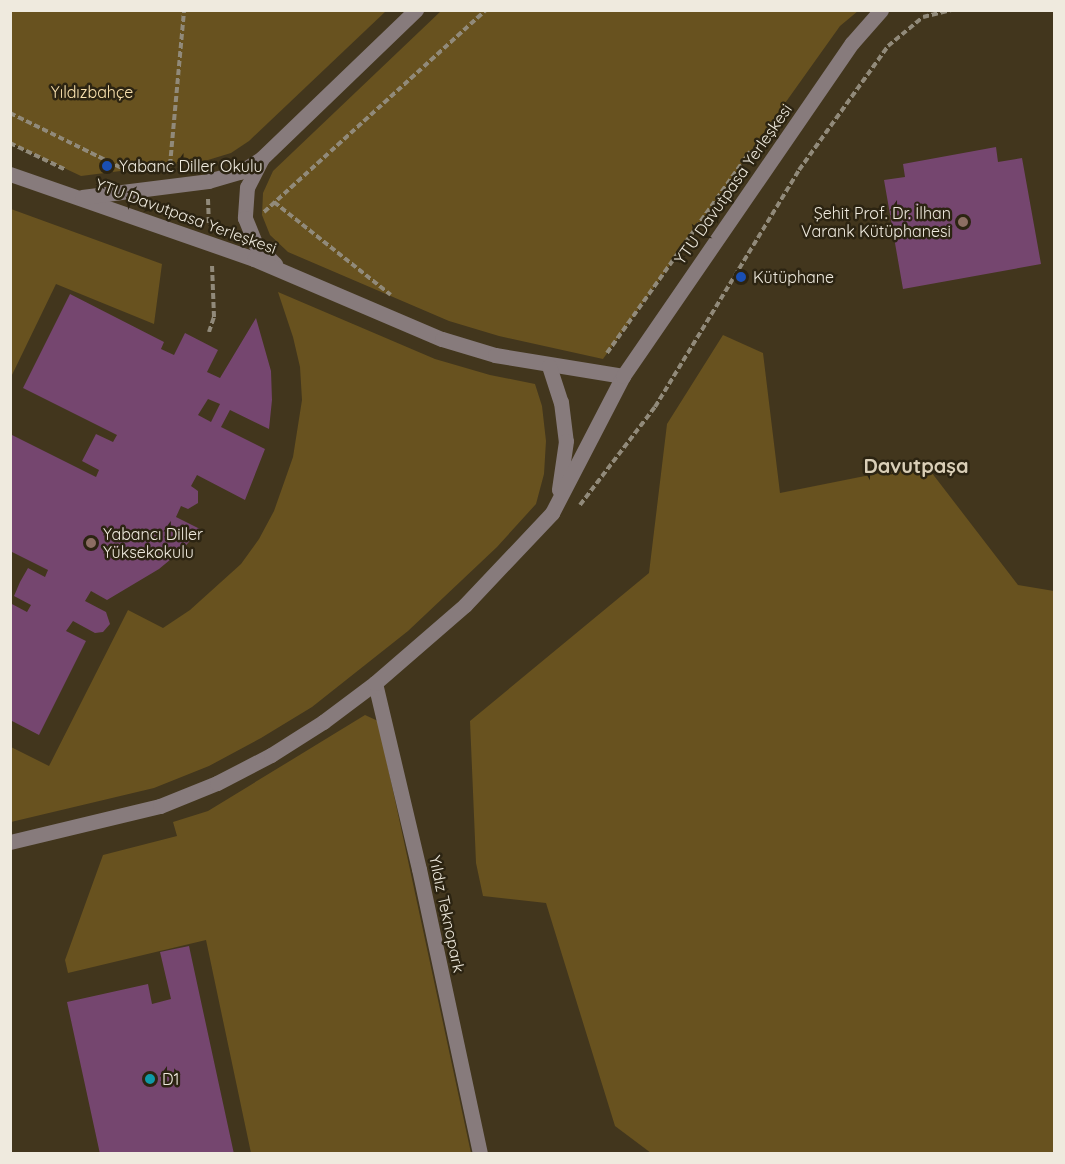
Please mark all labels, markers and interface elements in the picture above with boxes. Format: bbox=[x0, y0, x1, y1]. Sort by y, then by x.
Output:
park label: Yıldızbahçe bbox=[51, 82, 133, 102]
street label: YTU Davutpasa Yerleşkesi bbox=[670, 100, 796, 268]
place label: Yabanc Diller Okulu bbox=[119, 156, 263, 176]
marker: Yabanc Diller Okulu bbox=[100, 159, 114, 173]
street label: YTU Davutpasa Yerleşkesi bbox=[93, 174, 279, 258]
place label: Şehit Prof. Dr. İlhan Varank Kütüphanesi bbox=[801, 203, 951, 241]
marker: Şehit Prof. Dr. İlhan Varank Kütüphanesi bbox=[956, 215, 970, 229]
place label: Kütüphane bbox=[753, 267, 834, 287]
marker: Kütüphane bbox=[734, 270, 748, 284]
district label: Davutpaşa bbox=[863, 453, 969, 477]
place label: Yabancı Diller Yüksekokulu bbox=[103, 524, 203, 562]
marker: Yabancı Diller Yüksekokulu bbox=[84, 536, 98, 550]
street label: Yıldız Teknopark bbox=[425, 854, 469, 974]
place label: D1 bbox=[162, 1069, 179, 1089]
marker: D1 bbox=[143, 1072, 157, 1086]

